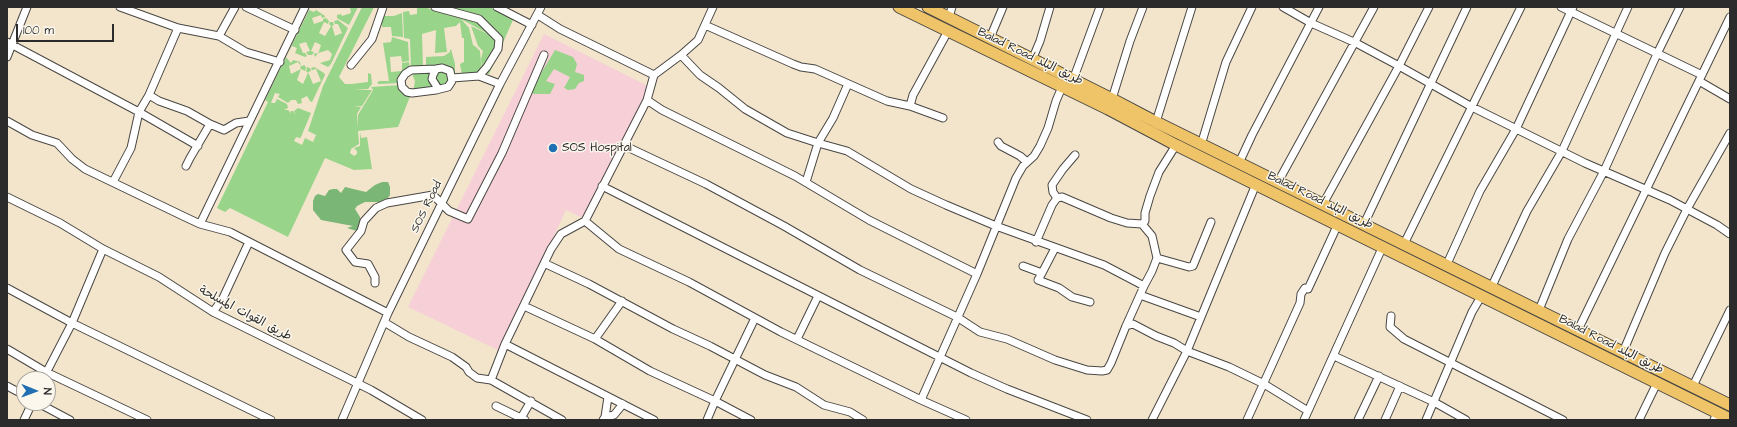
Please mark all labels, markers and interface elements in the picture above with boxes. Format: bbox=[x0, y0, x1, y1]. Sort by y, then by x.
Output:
scale bar bbox=[18, 16, 116, 42]
text: 100 m bbox=[23, 22, 54, 39]
street label: Balad Road طريق البلد bbox=[975, 25, 1085, 89]
place label: SOS Hospital bbox=[562, 141, 632, 155]
marker: SOS Hospital bbox=[547, 142, 559, 154]
street label: Balad Road طريق البلد bbox=[1265, 169, 1375, 233]
street label: SOS Road bbox=[408, 179, 446, 235]
street label: طريق القوات المسلحة bbox=[196, 283, 294, 345]
street label: Balad Road طريق البلد bbox=[1556, 312, 1666, 378]
north arrow bbox=[16, 371, 56, 411]
text: N bbox=[40, 388, 55, 395]

